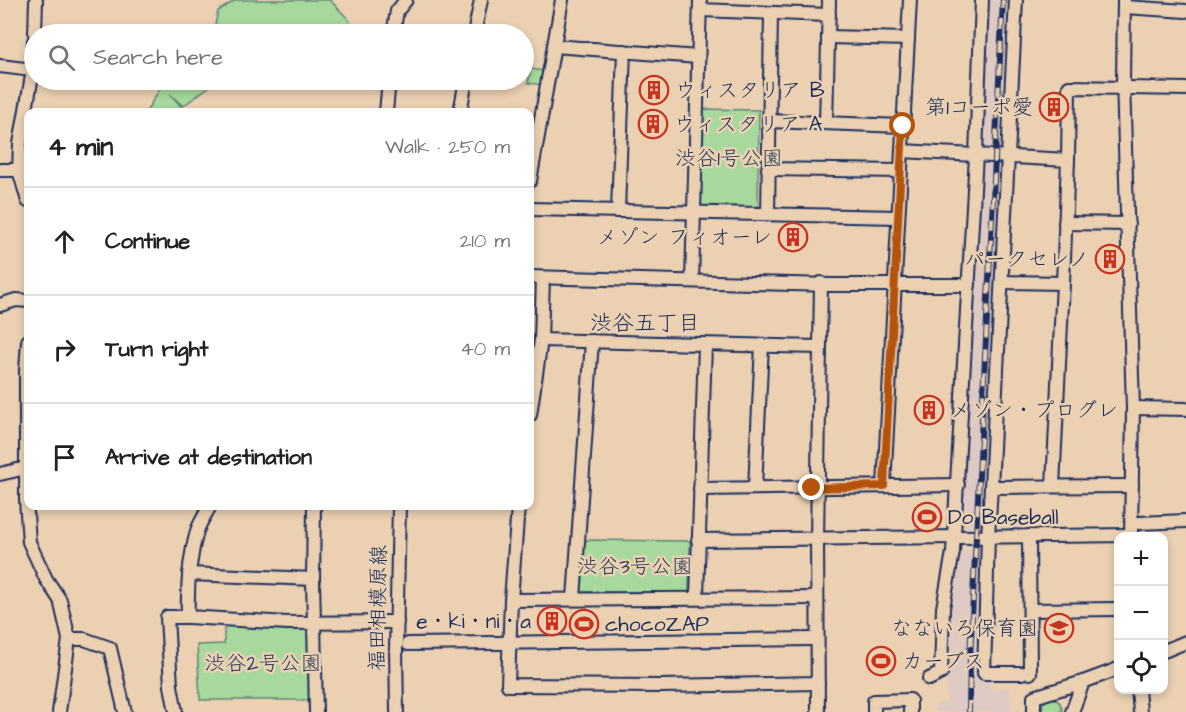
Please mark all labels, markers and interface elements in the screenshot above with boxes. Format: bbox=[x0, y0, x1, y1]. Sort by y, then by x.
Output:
search box bbox=[24, 24, 534, 90]
icon: search bbox=[45, 41, 78, 74]
text: Search here bbox=[93, 42, 223, 73]
building icon: ウィスタリア B bbox=[638, 74, 670, 106]
place label: ウィスタリア B bbox=[675, 76, 825, 105]
building icon: 第1コーポ愛 bbox=[1038, 91, 1070, 123]
place label: 第1コーポ愛 bbox=[925, 93, 1033, 122]
building icon: ウィスタリア A bbox=[637, 108, 669, 140]
place label: ウィスタリア A bbox=[674, 110, 823, 139]
route start bbox=[889, 112, 915, 138]
text: 4 min bbox=[48, 129, 113, 165]
text: Walk · 250 m bbox=[385, 133, 510, 161]
park label: 渋谷1号公園 bbox=[675, 144, 783, 173]
building icon: メゾン フィオーレ bbox=[777, 221, 809, 253]
place label: メゾン フィオーレ bbox=[596, 223, 772, 252]
icon: ahead bbox=[48, 225, 81, 258]
text: Continue bbox=[105, 226, 190, 257]
text: 210 m bbox=[460, 227, 510, 255]
building icon: パークセレノ bbox=[1094, 243, 1126, 275]
place label: パークセレノ bbox=[964, 245, 1089, 274]
district label: 渋谷五丁目 bbox=[590, 308, 700, 339]
icon: right bbox=[48, 333, 81, 366]
text: Turn right bbox=[105, 334, 208, 365]
text: 40 m bbox=[460, 335, 510, 363]
building icon: メゾン・プログレ bbox=[913, 394, 945, 426]
place label: メゾン・プログレ bbox=[950, 396, 1118, 425]
icon: arrive bbox=[48, 441, 81, 474]
text: Arrive at destination bbox=[105, 442, 312, 473]
route end bbox=[798, 474, 824, 500]
sports icon: Do Baseball bbox=[911, 501, 943, 533]
place label: Do Baseball bbox=[948, 503, 1058, 532]
map controls bbox=[1114, 532, 1168, 694]
button: + bbox=[1114, 532, 1168, 586]
street label: 福田相模原線 bbox=[362, 545, 394, 671]
park label: 渋谷3号公園 bbox=[577, 552, 693, 581]
button: − bbox=[1114, 586, 1168, 640]
building icon: e・ki・ni・a bbox=[536, 605, 568, 637]
place label: e・ki・ni・a bbox=[416, 607, 531, 636]
sports icon: chocoZAP bbox=[568, 608, 600, 640]
place label: chocoZAP bbox=[605, 610, 710, 639]
school or university icon: なないろ保育園 bbox=[1043, 612, 1075, 644]
place label: なないろ保育園 bbox=[891, 614, 1038, 643]
button: locate bbox=[1114, 640, 1168, 694]
sports icon: カーブス bbox=[865, 645, 897, 677]
place label: カーブス bbox=[902, 647, 985, 676]
park label: 渋谷2号公園 bbox=[204, 649, 322, 678]

